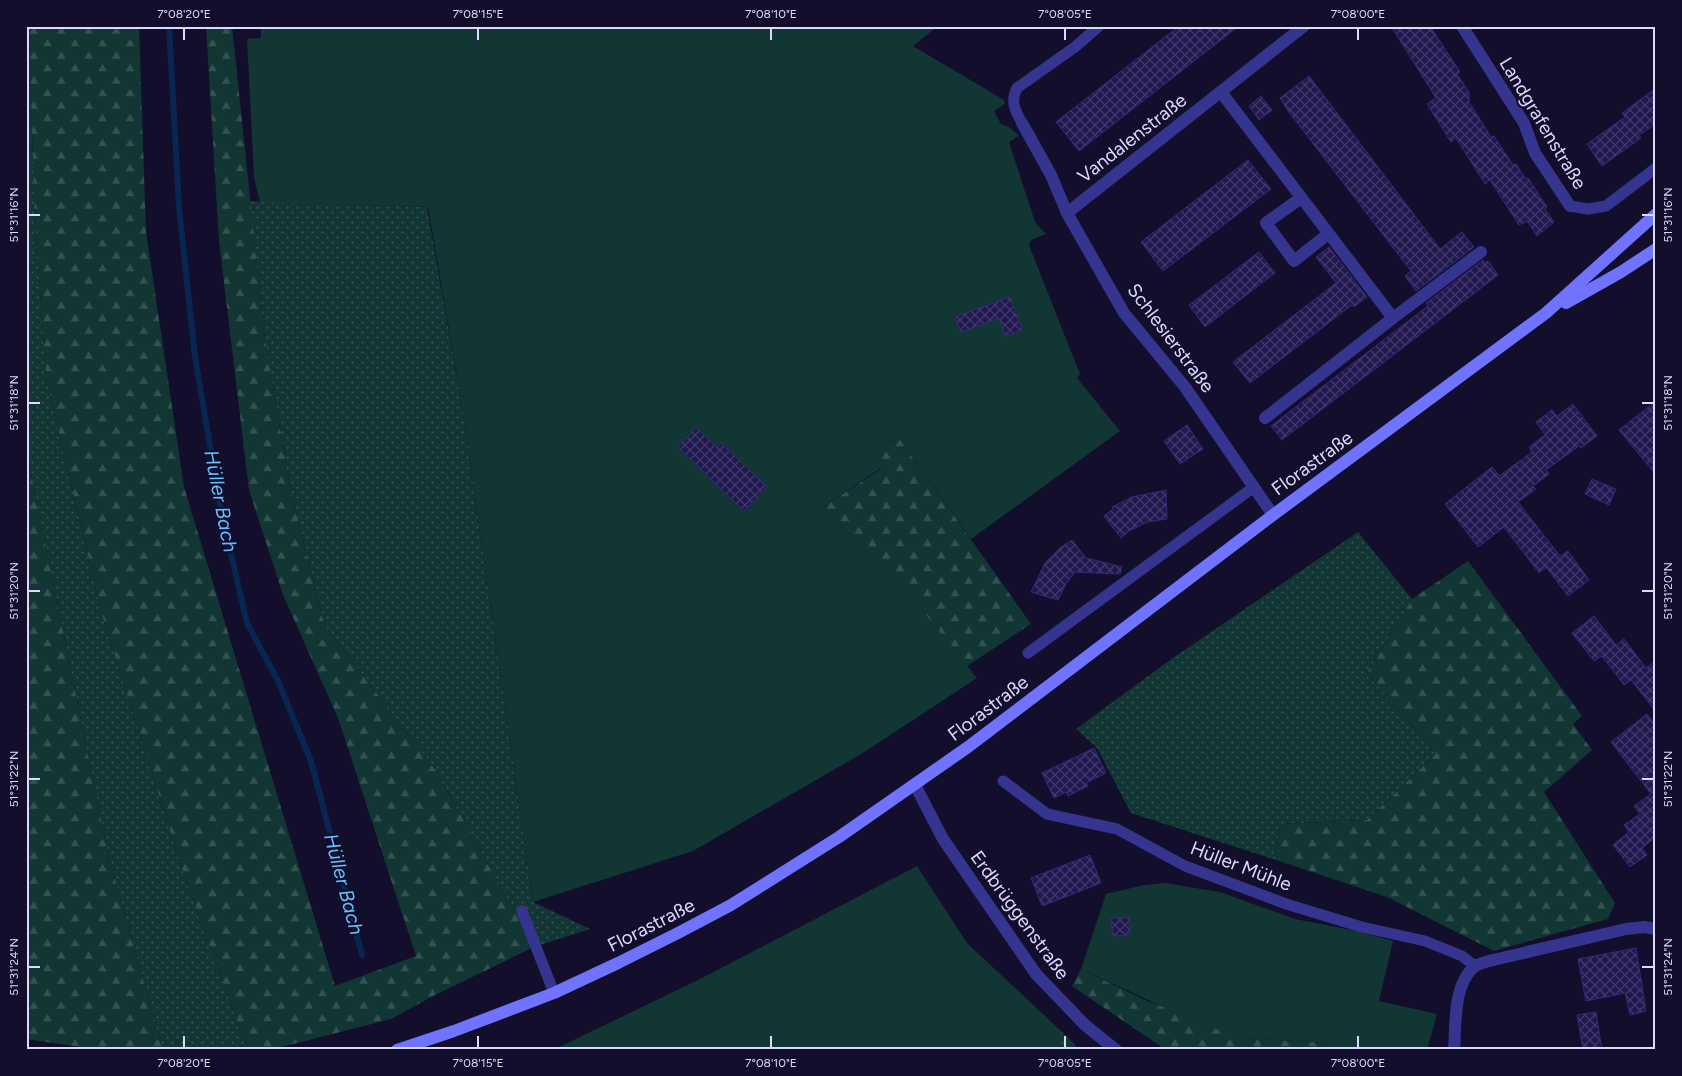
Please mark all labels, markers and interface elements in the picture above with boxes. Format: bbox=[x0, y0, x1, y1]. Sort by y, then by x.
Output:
text: 7°08'20"E bbox=[157, 7, 211, 21]
text: 7°08'15"E bbox=[452, 7, 504, 21]
text: 7°08'10"E bbox=[745, 7, 797, 21]
text: 7°08'05"E bbox=[1038, 7, 1092, 21]
text: 7°08'00"E bbox=[1331, 7, 1385, 21]
street label: Landgrafenstraße bbox=[1495, 53, 1591, 193]
street label: Vandalenstraße bbox=[1073, 88, 1191, 188]
text: 51°31'16"N bbox=[7, 187, 21, 243]
text: 51°31'16"N bbox=[1661, 187, 1675, 243]
street label: Schlesierstraße bbox=[1123, 279, 1219, 397]
text: 51°31'18"N bbox=[7, 375, 21, 431]
text: 51°31'18"N bbox=[1661, 375, 1675, 431]
street label: Florastraße bbox=[1267, 426, 1357, 500]
water label: Hüller Bach bbox=[199, 448, 243, 554]
text: 51°31'20"N bbox=[7, 562, 21, 620]
text: 51°31'20"N bbox=[1661, 562, 1675, 620]
street label: Florastraße bbox=[943, 670, 1033, 746]
text: 51°31'22"N bbox=[7, 751, 21, 807]
text: 51°31'22"N bbox=[1661, 751, 1675, 807]
water label: Hüller Bach bbox=[319, 831, 369, 937]
street label: Hüller Mühle bbox=[1187, 836, 1295, 896]
street label: Erdbrüggenstraße bbox=[966, 846, 1074, 984]
street label: Florastraße bbox=[604, 893, 698, 957]
text: 51°31'24"N bbox=[7, 938, 21, 996]
text: 51°31'24"N bbox=[1661, 938, 1675, 996]
text: 7°08'20"E bbox=[157, 1056, 211, 1070]
text: 7°08'15"E bbox=[452, 1056, 504, 1070]
text: 7°08'10"E bbox=[745, 1056, 797, 1070]
text: 7°08'05"E bbox=[1038, 1056, 1092, 1070]
text: 7°08'00"E bbox=[1331, 1056, 1385, 1070]

